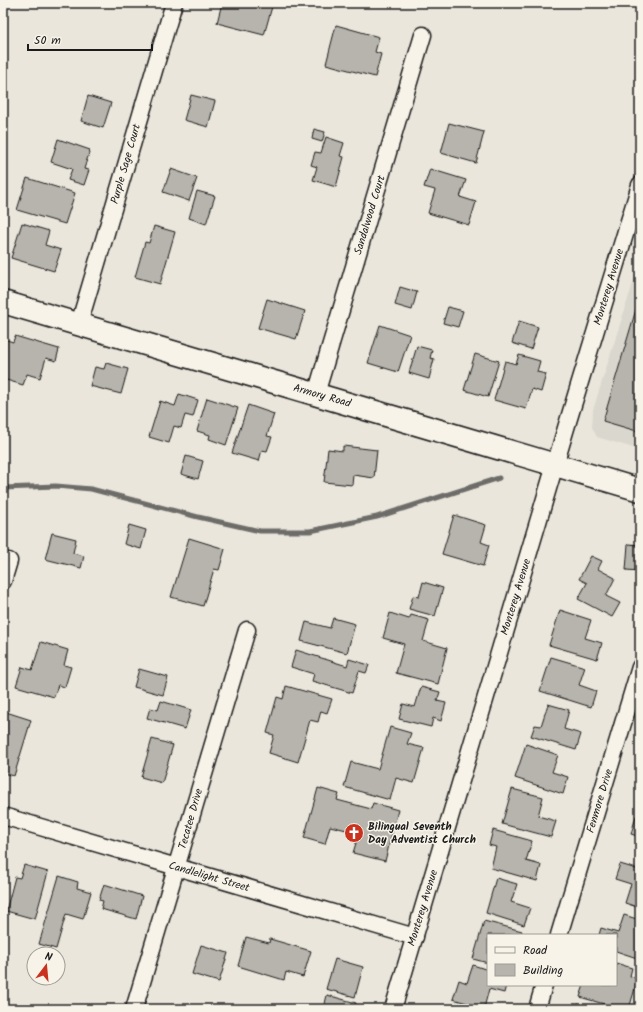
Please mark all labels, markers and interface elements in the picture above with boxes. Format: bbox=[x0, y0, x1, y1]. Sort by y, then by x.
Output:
scale bar bbox=[28, 26, 152, 52]
text: 50 m bbox=[34, 31, 61, 50]
street label: Purple Sage Court bbox=[106, 121, 146, 206]
street label: Sandalwood Court bbox=[349, 172, 391, 257]
street label: Monterey Avenue bbox=[589, 246, 629, 328]
street label: Armory Road bbox=[291, 379, 353, 413]
street label: Monterey Avenue bbox=[496, 556, 536, 638]
street label: Fenmore Drive bbox=[582, 767, 618, 835]
street label: Tecatee Drive bbox=[174, 786, 208, 851]
place label: Bilingual Seventh Day Adventist Church bbox=[368, 818, 476, 849]
church icon: Bilingual Seventh Day Adventist Church bbox=[343, 822, 365, 844]
street label: Candlelight Street bbox=[166, 857, 252, 897]
street label: Monterey Avenue bbox=[403, 867, 443, 949]
legend bbox=[487, 934, 617, 986]
text: Road bbox=[523, 941, 548, 960]
north arrow bbox=[26, 946, 66, 986]
text: N bbox=[43, 948, 54, 967]
text: Building bbox=[523, 961, 563, 980]

